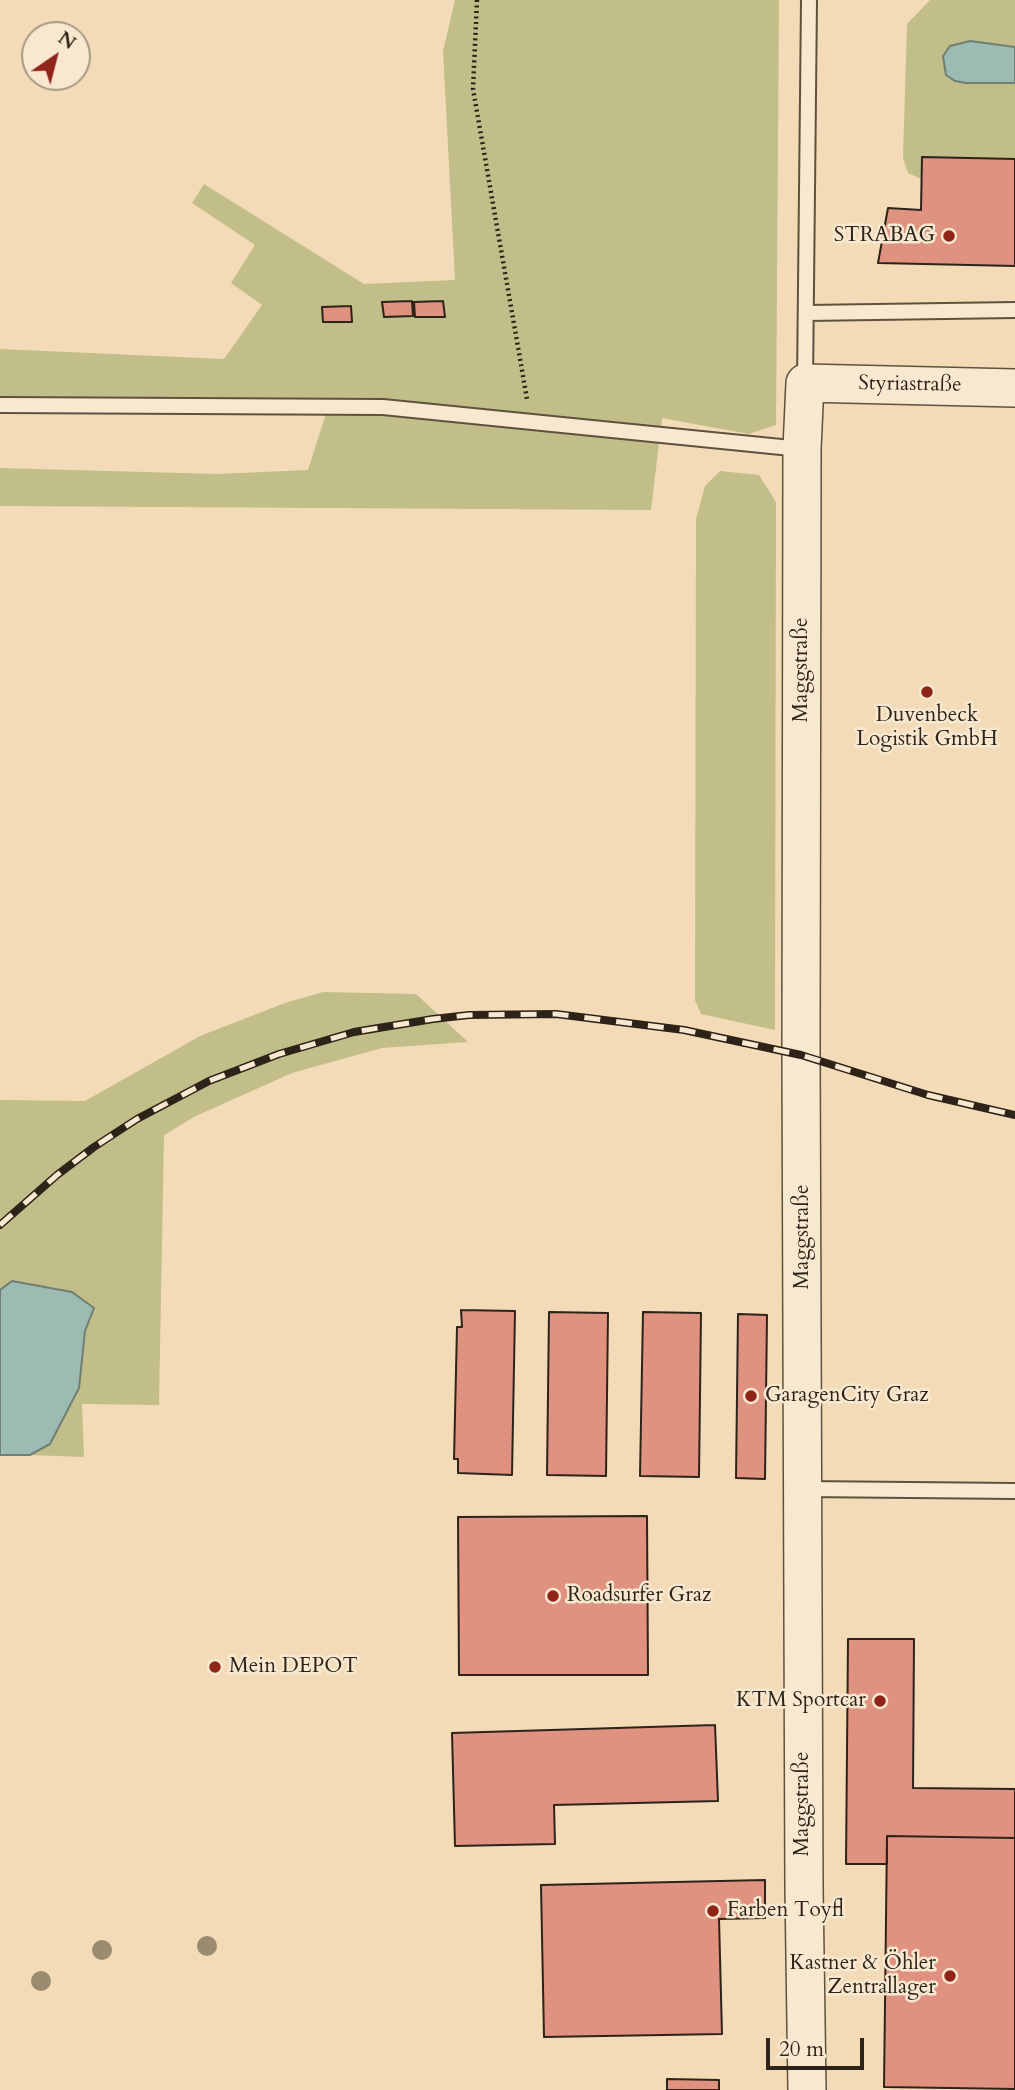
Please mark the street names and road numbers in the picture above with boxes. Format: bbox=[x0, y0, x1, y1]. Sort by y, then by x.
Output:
street label: Styriastraße bbox=[858, 372, 962, 398]
street label: Maggstraße bbox=[789, 618, 815, 722]
street label: Maggstraße bbox=[790, 1185, 816, 1289]
street label: Maggstraße bbox=[790, 1752, 816, 1856]

